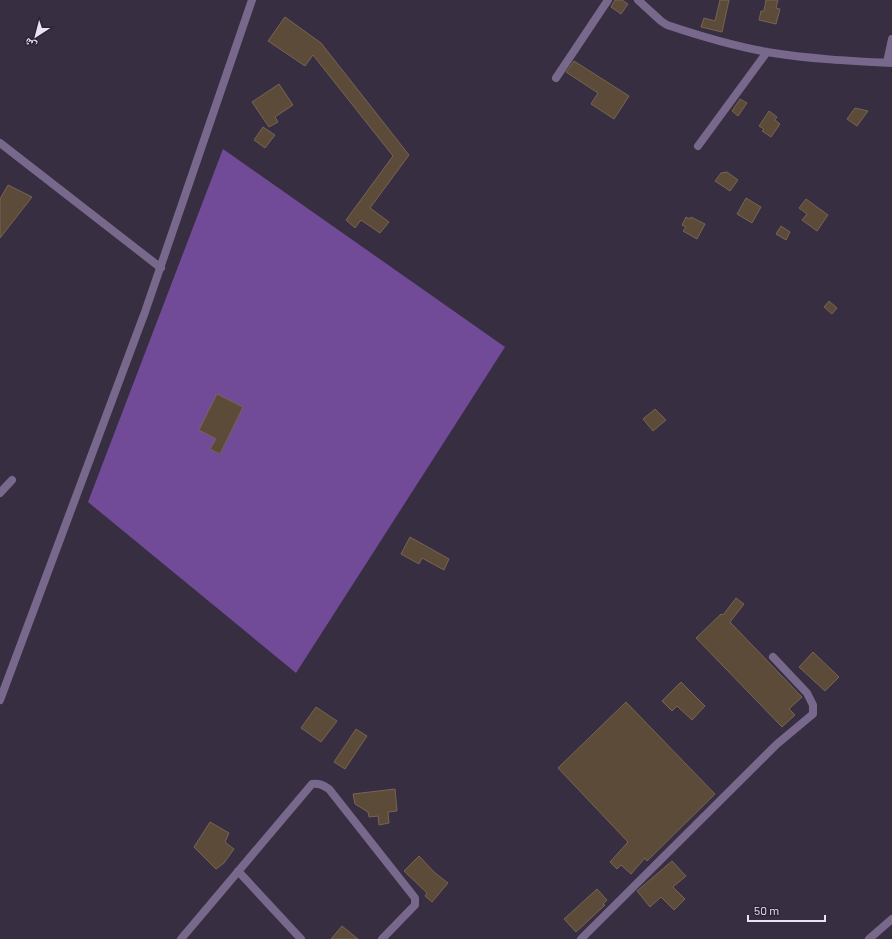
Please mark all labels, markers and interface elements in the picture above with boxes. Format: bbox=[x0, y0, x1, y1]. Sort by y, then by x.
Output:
north arrow bbox=[16, 16, 56, 56]
text: ش bbox=[21, 34, 40, 53]
scale bar bbox=[748, 897, 825, 923]
text: 50 m bbox=[754, 903, 779, 917]

